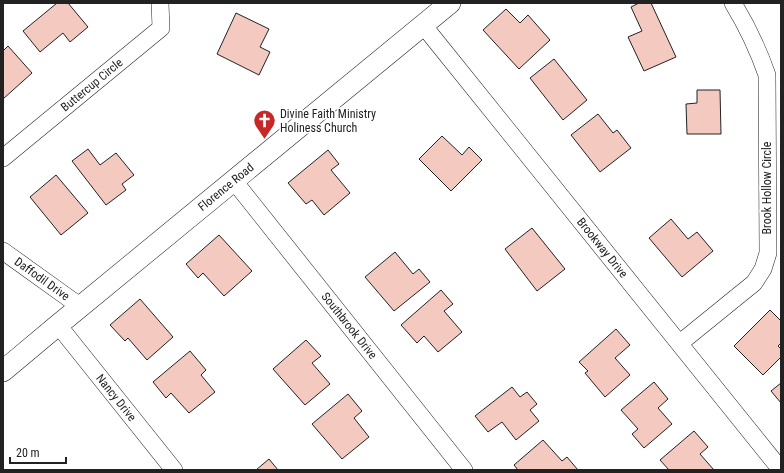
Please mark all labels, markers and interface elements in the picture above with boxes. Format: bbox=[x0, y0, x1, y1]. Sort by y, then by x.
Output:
street label: Buttercup Circle bbox=[58, 55, 126, 114]
place label: Divine Faith Ministry Holiness Church bbox=[280, 107, 376, 135]
church icon: Divine Faith Ministry Holiness Church bbox=[252, 108, 278, 141]
street label: Brook Hollow Circle bbox=[760, 141, 774, 234]
street label: Florence Road bbox=[195, 160, 257, 214]
street label: Brookway Drive bbox=[574, 215, 631, 281]
street label: Daffodil Drive bbox=[12, 255, 73, 304]
street label: Southbrook Drive bbox=[318, 290, 380, 362]
street label: Nancy Drive bbox=[93, 371, 139, 424]
scale bar bbox=[10, 439, 66, 465]
text: 20 m bbox=[16, 446, 40, 460]

